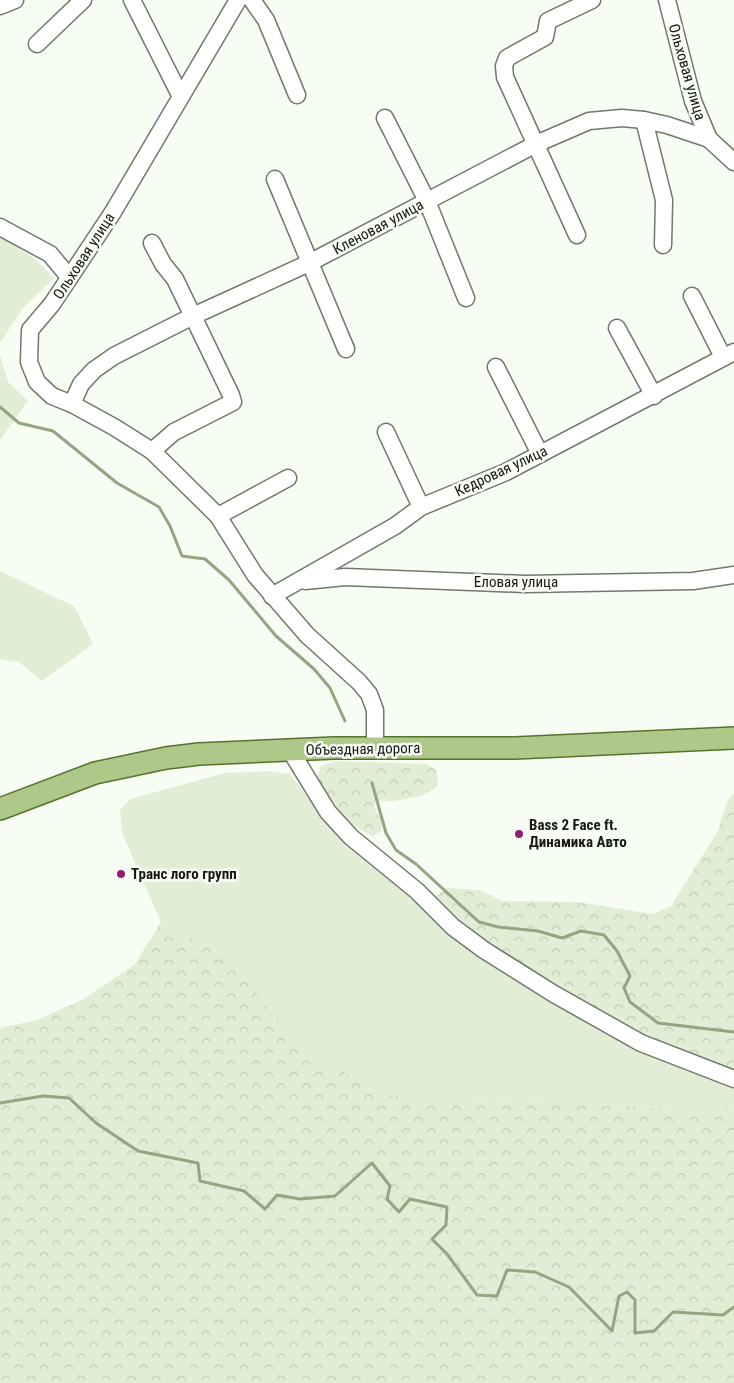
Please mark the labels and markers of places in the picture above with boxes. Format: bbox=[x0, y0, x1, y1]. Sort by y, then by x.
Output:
place label: Bass 2 Face ft. Динамика Авто bbox=[529, 816, 627, 851]
marker: Bass 2 Face ft. Динамика Авто bbox=[513, 828, 525, 840]
place label: Транс лого групп bbox=[131, 865, 237, 883]
marker: Транс лого групп bbox=[115, 868, 127, 880]

